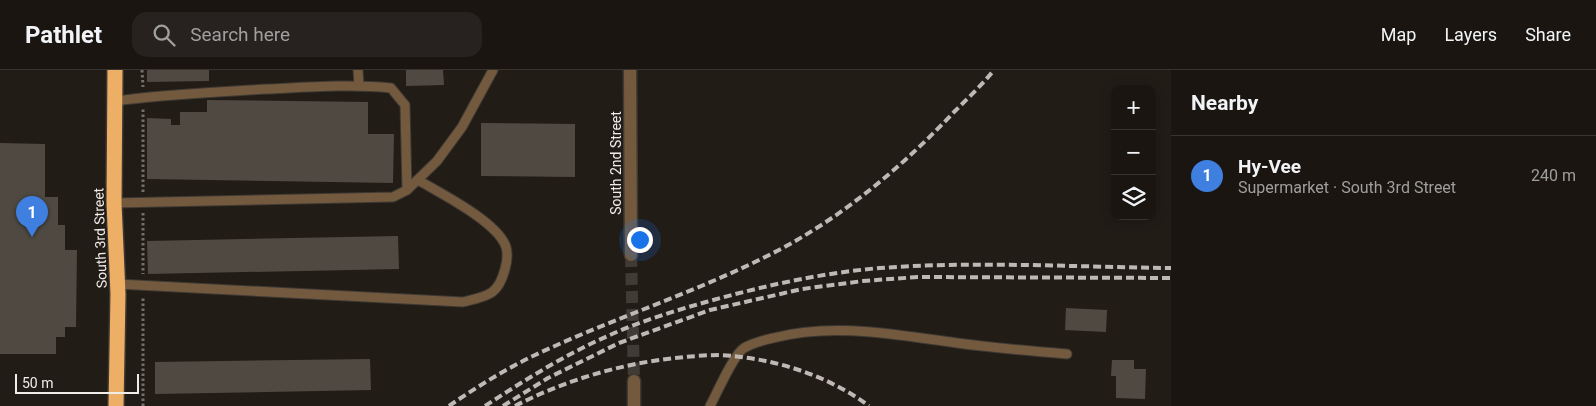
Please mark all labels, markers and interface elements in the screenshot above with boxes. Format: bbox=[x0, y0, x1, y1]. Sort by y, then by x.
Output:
search box bbox=[132, 12, 482, 57]
text: Pathlet bbox=[25, 21, 102, 49]
icon: search bbox=[150, 21, 178, 49]
text: Search here bbox=[190, 23, 290, 46]
text: Map bbox=[1381, 24, 1416, 45]
text: Layers bbox=[1444, 24, 1497, 45]
text: Share bbox=[1525, 24, 1571, 45]
map controls bbox=[1111, 85, 1156, 220]
button: + bbox=[1111, 85, 1156, 130]
text: Nearby bbox=[1191, 91, 1258, 115]
street label: South 2nd Street bbox=[608, 111, 624, 215]
button: − bbox=[1111, 130, 1156, 175]
text: Hy-Vee bbox=[1238, 155, 1301, 178]
text: 1 bbox=[1202, 166, 1212, 185]
text: 240 m bbox=[1531, 166, 1576, 185]
button: layers bbox=[1111, 175, 1156, 220]
text: Supermarket · South 3rd Street bbox=[1238, 178, 1456, 197]
street label: South 3rd Street bbox=[90, 187, 110, 289]
pin: 1 bbox=[16, 196, 48, 237]
your location bbox=[627, 227, 653, 253]
scale bar bbox=[15, 371, 139, 394]
text: 50 m bbox=[22, 375, 54, 391]

